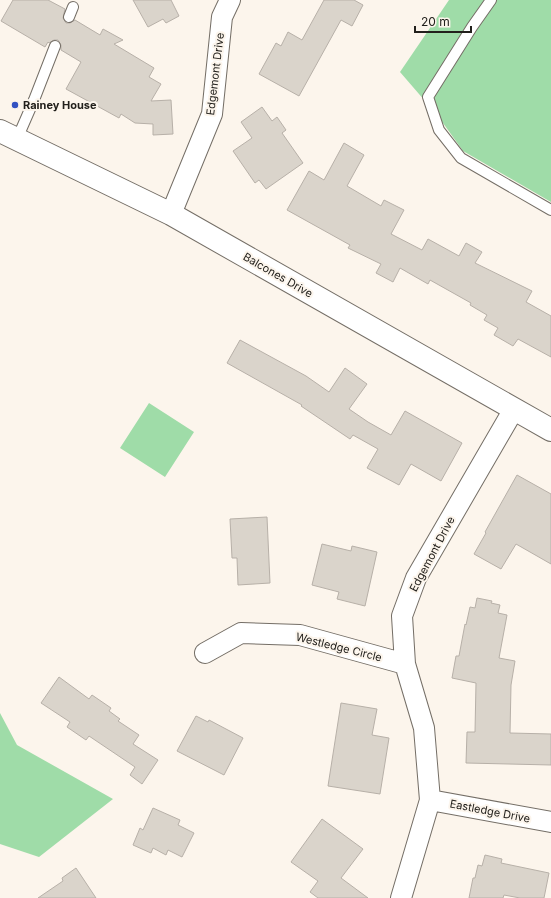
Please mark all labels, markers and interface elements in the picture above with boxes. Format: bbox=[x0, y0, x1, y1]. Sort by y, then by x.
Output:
scale bar bbox=[415, 8, 471, 34]
text: 20 m bbox=[421, 14, 450, 29]
street label: Edgemont Drive bbox=[203, 32, 227, 116]
place label: Rainey House bbox=[23, 98, 97, 112]
marker: Rainey House bbox=[10, 100, 20, 110]
street label: Balcones Drive bbox=[241, 249, 315, 301]
street label: Edgemont Drive bbox=[406, 514, 458, 594]
street label: Westledge Circle bbox=[295, 630, 383, 664]
street label: Eastledge Drive bbox=[449, 796, 531, 826]

